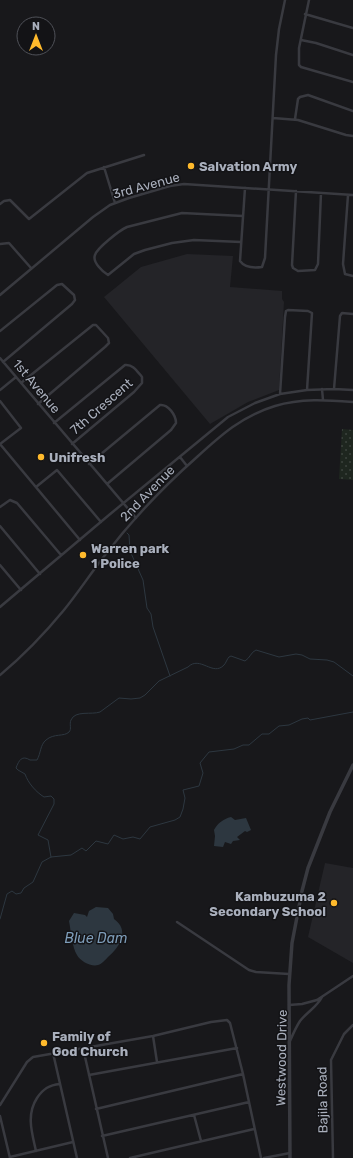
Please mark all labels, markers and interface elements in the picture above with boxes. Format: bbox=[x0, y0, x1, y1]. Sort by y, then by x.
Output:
north arrow bbox=[16, 16, 56, 56]
text: N bbox=[32, 20, 40, 33]
place label: Salvation Army bbox=[199, 159, 297, 174]
marker: Salvation Army bbox=[186, 161, 196, 171]
street label: 3rd Avenue bbox=[111, 169, 181, 202]
street label: 1st Avenue bbox=[10, 356, 63, 416]
street label: 7th Crescent bbox=[67, 375, 136, 437]
place label: Unifresh bbox=[49, 450, 105, 465]
marker: Unifresh bbox=[36, 452, 46, 462]
street label: 2nd Avenue bbox=[117, 462, 178, 524]
place label: Warren park 1 Police bbox=[91, 541, 170, 571]
marker: Warren park 1 Police bbox=[78, 550, 88, 560]
place label: Kambuzuma 2 Secondary School bbox=[209, 889, 326, 919]
marker: Kambuzuma 2 Secondary School bbox=[329, 898, 339, 908]
water label: Blue Dam bbox=[65, 930, 127, 947]
street label: Westwood Drive bbox=[273, 1010, 290, 1106]
place label: Family of God Church bbox=[52, 1029, 128, 1059]
marker: Family of God Church bbox=[39, 1038, 49, 1048]
street label: Bajila Road bbox=[314, 1066, 331, 1133]

